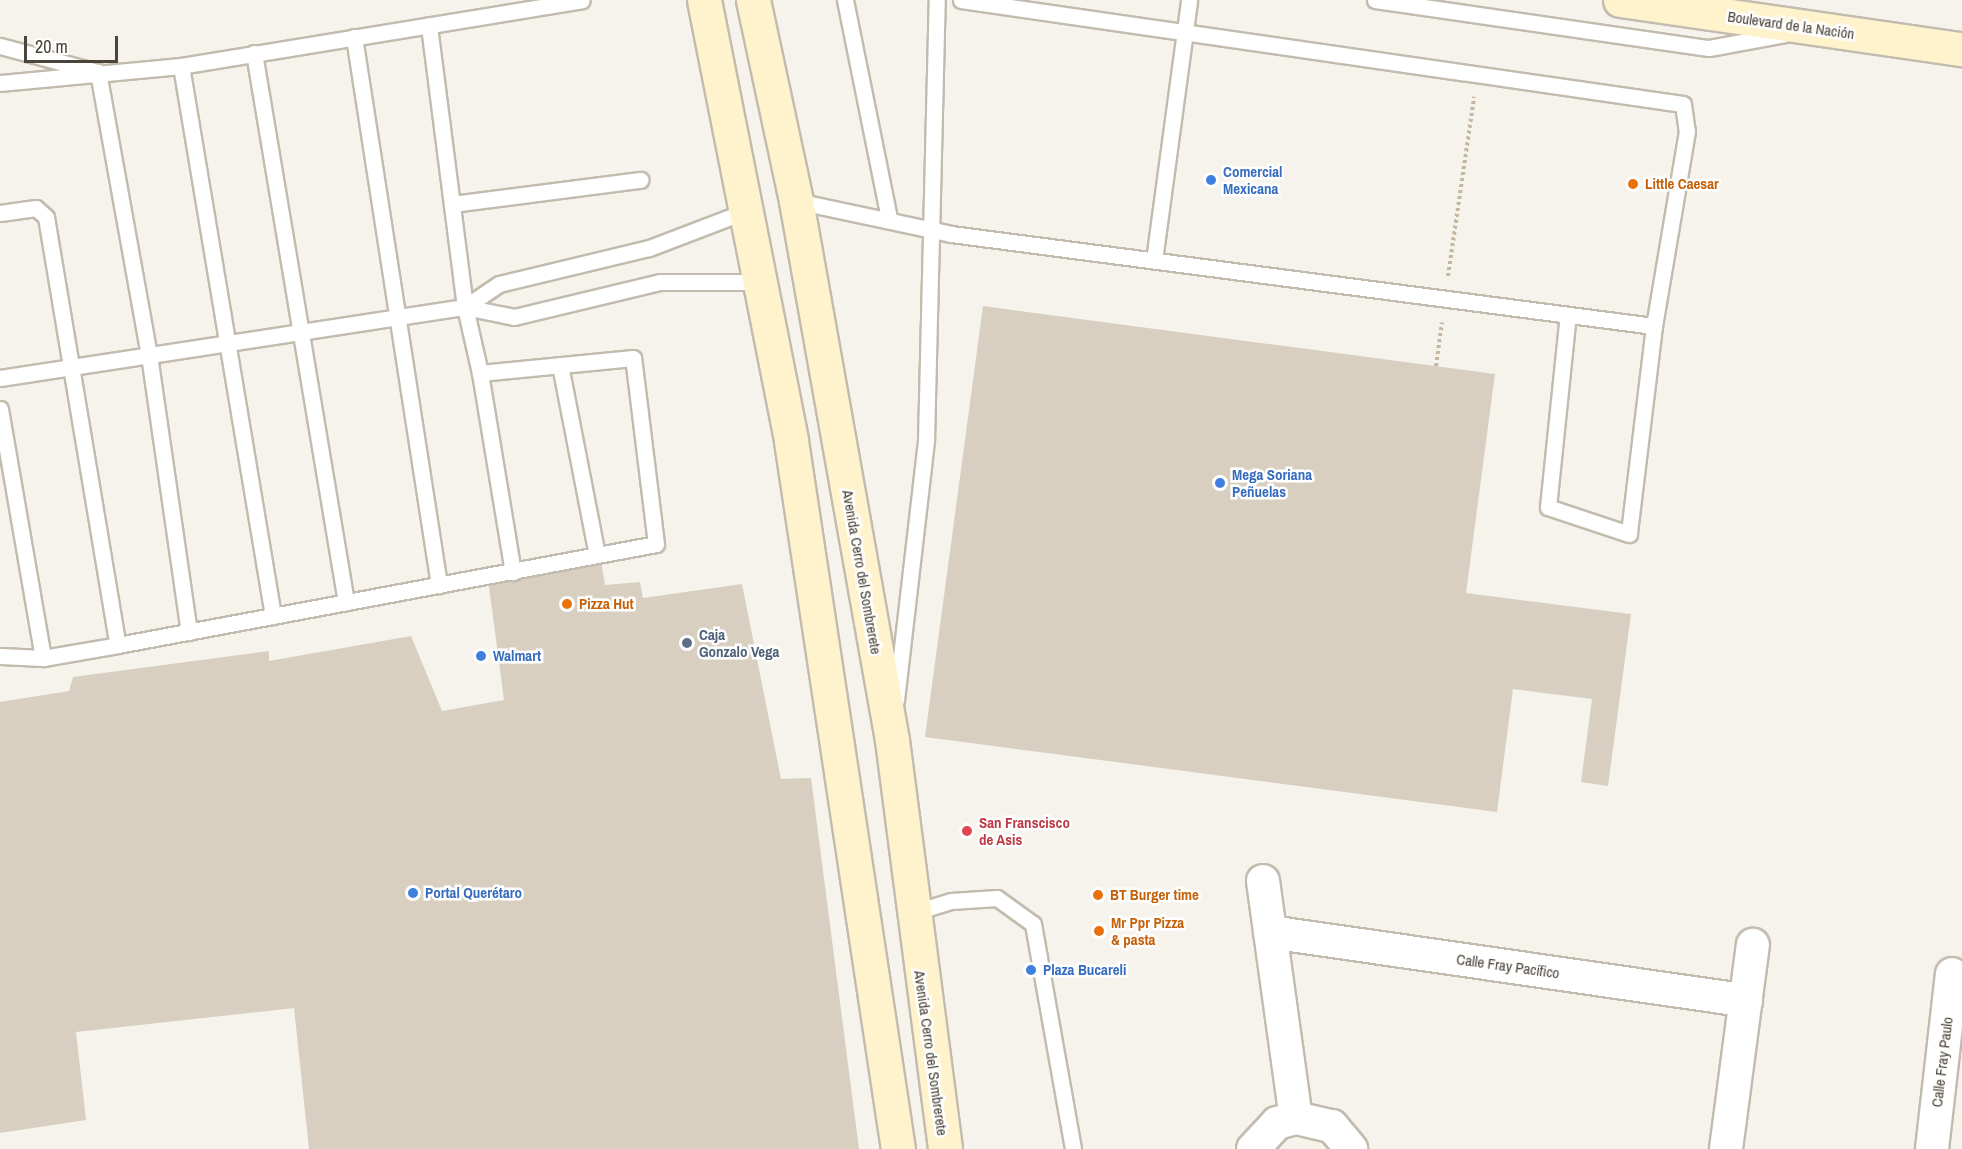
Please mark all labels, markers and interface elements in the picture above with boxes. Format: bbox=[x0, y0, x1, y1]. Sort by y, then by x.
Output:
street label: Boulevard de la Nación bbox=[1726, 7, 1856, 43]
scale bar bbox=[27, 24, 122, 62]
text: 20 m bbox=[35, 34, 68, 59]
place label: Comercial Mexicana bbox=[1223, 162, 1282, 197]
marker: Comercial Mexicana bbox=[1204, 173, 1218, 187]
place label: Little Caesar bbox=[1645, 175, 1719, 193]
marker: Little Caesar bbox=[1626, 177, 1640, 191]
place label: Mega Soriana Peñuelas bbox=[1232, 465, 1312, 500]
marker: Mega Soriana Peñuelas bbox=[1213, 476, 1227, 490]
street label: Avenida Cerro del Sombrerete bbox=[839, 488, 885, 656]
place label: Pizza Hut bbox=[579, 595, 634, 613]
marker: Pizza Hut bbox=[560, 597, 574, 611]
place label: Caja Gonzalo Vega bbox=[699, 625, 779, 660]
marker: Caja Gonzalo Vega bbox=[680, 636, 694, 650]
place label: Walmart bbox=[493, 647, 541, 665]
marker: Walmart bbox=[474, 649, 488, 663]
place label: San Franscisco de Asis bbox=[979, 813, 1070, 848]
marker: San Franscisco de Asis bbox=[960, 824, 974, 838]
place label: Portal Querétaro bbox=[425, 884, 522, 902]
marker: Portal Querétaro bbox=[406, 886, 420, 900]
place label: BT Burger time bbox=[1110, 886, 1199, 904]
marker: BT Burger time bbox=[1091, 888, 1105, 902]
place label: Mr Ppr Pizza & pasta bbox=[1111, 913, 1184, 948]
marker: Mr Ppr Pizza & pasta bbox=[1092, 924, 1106, 938]
street label: Calle Fray Pacífico bbox=[1455, 950, 1561, 982]
place label: Plaza Bucareli bbox=[1043, 961, 1126, 979]
marker: Plaza Bucareli bbox=[1024, 963, 1038, 977]
street label: Avenida Cerro del Sombrerete bbox=[910, 969, 952, 1137]
street label: Calle Fray Paulo bbox=[1928, 1016, 1956, 1108]

